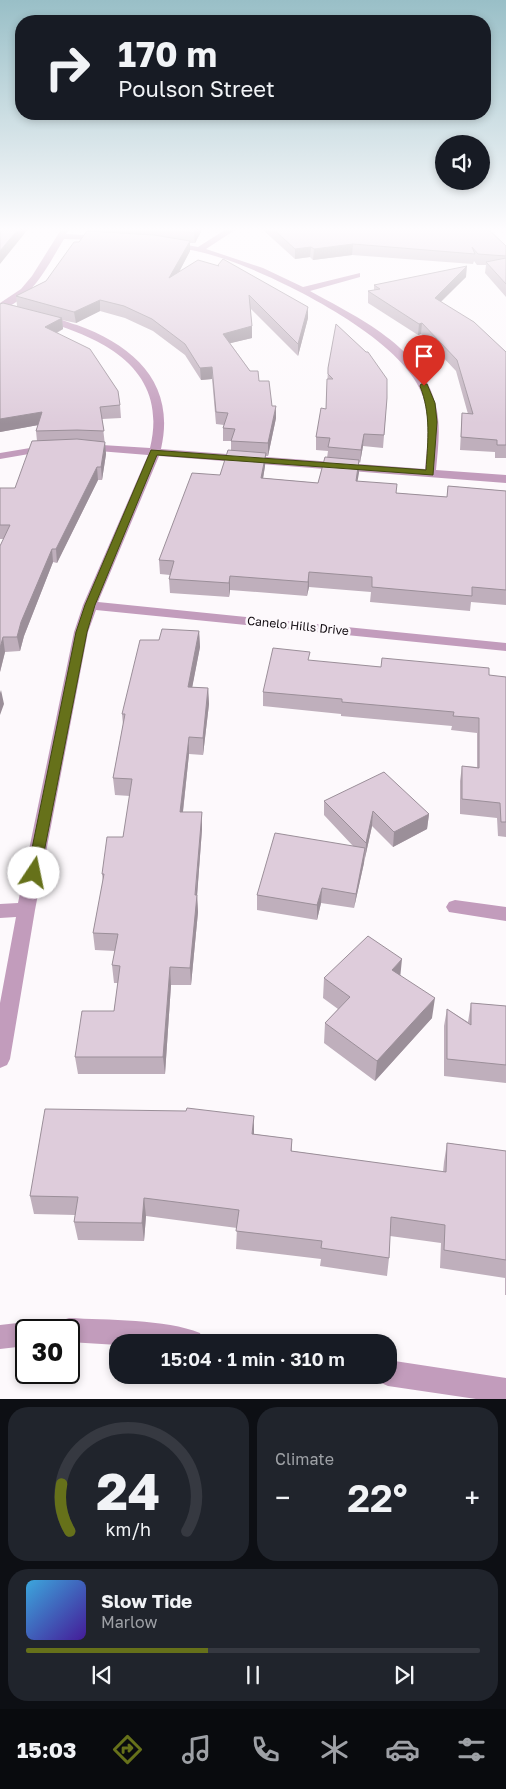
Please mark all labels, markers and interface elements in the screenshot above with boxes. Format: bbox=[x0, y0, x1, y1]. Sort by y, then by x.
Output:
text: 170 m bbox=[118, 33, 217, 75]
icon: right bbox=[35, 35, 100, 100]
text: Poulson Street bbox=[118, 75, 275, 102]
map controls bbox=[435, 135, 490, 190]
button: sound bbox=[435, 135, 490, 190]
pin bbox=[403, 335, 445, 386]
icon: arrive bbox=[410, 342, 438, 370]
street label: Canelo Hills Drive bbox=[246, 613, 350, 638]
position arrow bbox=[7, 846, 59, 898]
speed limit sign: 30 bbox=[15, 1319, 80, 1384]
text: 15:04 · 1 min · 310 m bbox=[161, 1347, 345, 1370]
text: Climate bbox=[275, 1449, 334, 1469]
text: 24 bbox=[96, 1459, 161, 1521]
text: 22° bbox=[347, 1475, 408, 1520]
text: − bbox=[275, 1481, 290, 1514]
text: + bbox=[465, 1481, 480, 1514]
text: km/h bbox=[106, 1518, 151, 1540]
text: Slow Tide bbox=[101, 1589, 192, 1612]
text: Marlow bbox=[101, 1612, 157, 1632]
icon: previous bbox=[88, 1661, 116, 1689]
icon: pause bbox=[239, 1661, 267, 1689]
icon: next bbox=[390, 1661, 418, 1689]
icon: directions bbox=[110, 1732, 145, 1767]
icon: music bbox=[179, 1732, 214, 1767]
icon: phone bbox=[248, 1732, 283, 1767]
icon: climate bbox=[317, 1732, 352, 1767]
icon: car bbox=[385, 1732, 420, 1767]
icon: filters bbox=[454, 1732, 489, 1767]
text: 15:03 bbox=[17, 1736, 76, 1763]

